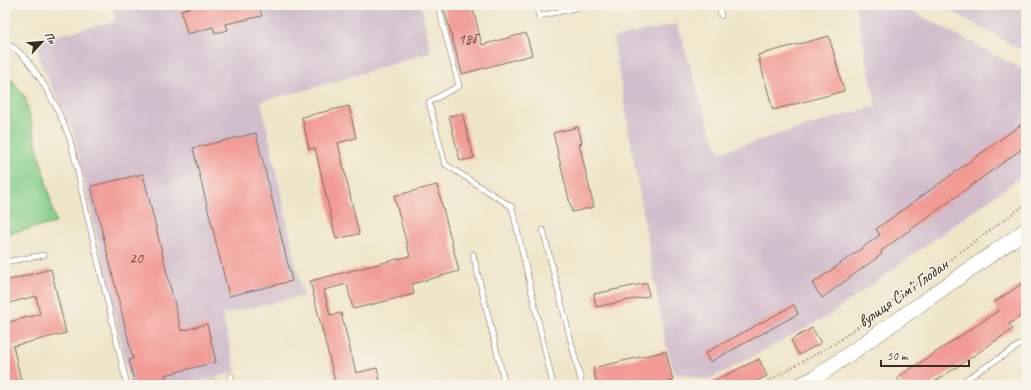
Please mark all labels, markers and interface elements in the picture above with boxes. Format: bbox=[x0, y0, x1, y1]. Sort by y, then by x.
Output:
north arrow bbox=[22, 22, 62, 62]
text: Пн bbox=[42, 29, 60, 47]
house number: 18б bbox=[458, 30, 480, 49]
house number: 20 bbox=[129, 249, 144, 268]
street label: вулиця Сім'ї Глодан bbox=[854, 253, 954, 332]
scale bar bbox=[881, 342, 969, 368]
text: 50 m bbox=[887, 348, 909, 364]

